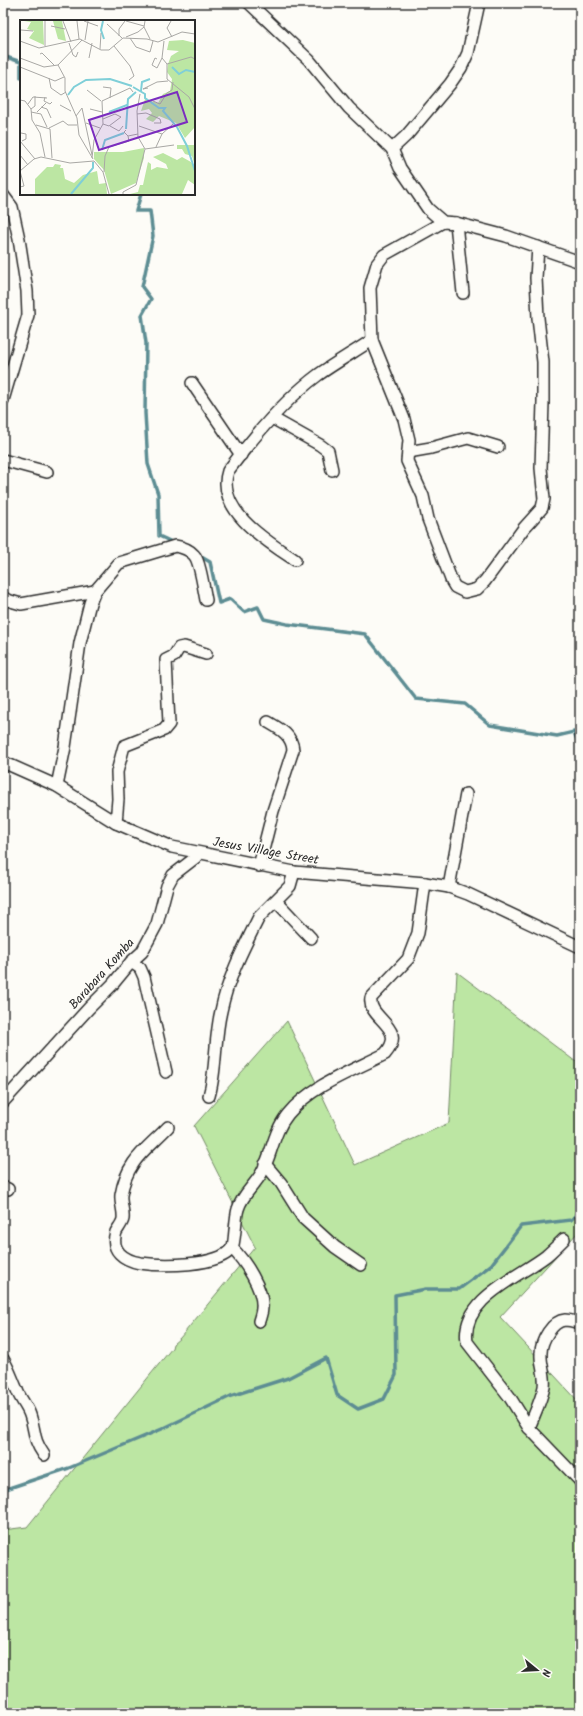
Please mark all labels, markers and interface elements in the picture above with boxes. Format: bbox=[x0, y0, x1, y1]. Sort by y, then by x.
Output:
inset map bbox=[20, 20, 195, 195]
street label: Jesus Village Street bbox=[211, 832, 321, 871]
street label: Barabara Komba bbox=[64, 933, 140, 1015]
north arrow bbox=[517, 1650, 557, 1690]
text: N bbox=[536, 1667, 555, 1679]

